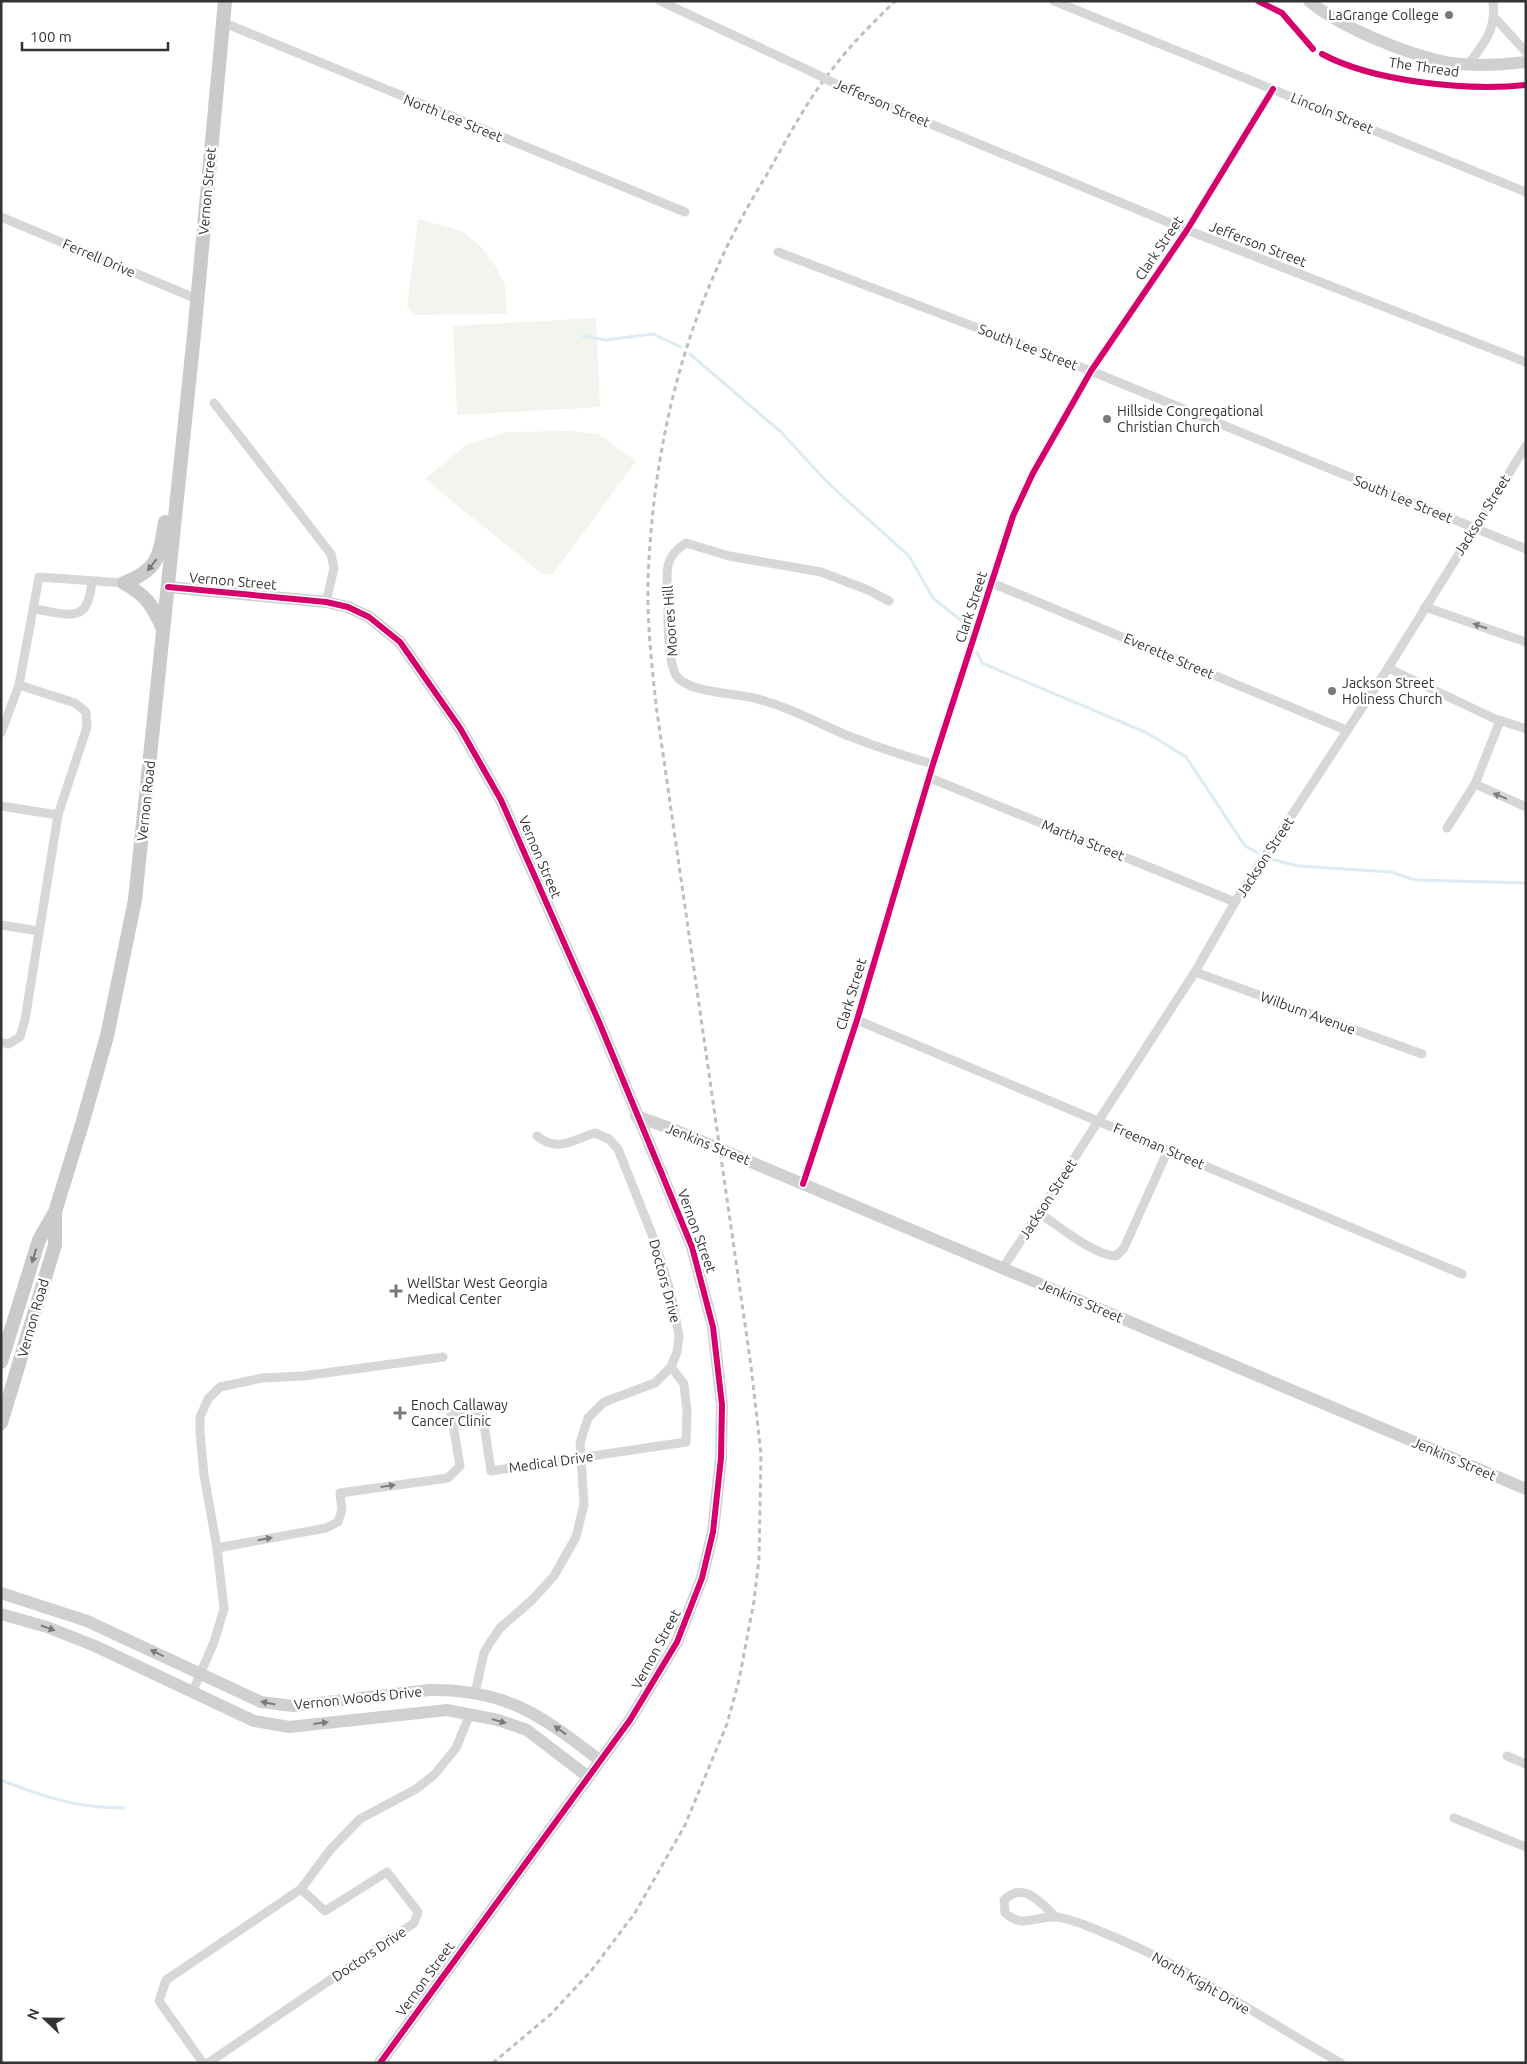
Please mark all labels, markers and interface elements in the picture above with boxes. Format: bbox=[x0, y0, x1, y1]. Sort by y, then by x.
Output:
place label: LaGrange College bbox=[1328, 7, 1439, 23]
marker: LaGrange College bbox=[1443, 9, 1455, 21]
scale bar bbox=[22, 20, 169, 52]
text: 100 m bbox=[30, 28, 72, 45]
street label: The Thread bbox=[1388, 54, 1460, 80]
street label: Jefferson Street bbox=[832, 76, 933, 131]
street label: Lincoln Street bbox=[1289, 89, 1376, 137]
street label: North Lee Street bbox=[401, 91, 505, 145]
street label: Vernon Street bbox=[195, 146, 219, 235]
street label: Clark Street bbox=[1132, 212, 1187, 283]
street label: Jefferson Street bbox=[1207, 218, 1309, 270]
street label: Ferrell Drive bbox=[60, 236, 138, 280]
street label: South Lee Street bbox=[976, 321, 1080, 373]
place label: Hillside Congregational Christian Church bbox=[1117, 403, 1263, 435]
marker: Hillside Congregational Christian Church bbox=[1101, 413, 1113, 425]
street label: Jackson Street bbox=[1451, 471, 1513, 558]
street label: South Lee Street bbox=[1351, 472, 1455, 526]
one-way arrow bbox=[147, 558, 157, 572]
street label: Vernon Street bbox=[189, 569, 278, 593]
street label: Clark Street bbox=[952, 569, 990, 645]
street label: Moores Hill bbox=[660, 585, 680, 657]
one-way arrow bbox=[1472, 622, 1487, 629]
street label: Everette Street bbox=[1122, 630, 1217, 682]
place label: Jackson Street Holiness Church bbox=[1342, 675, 1442, 707]
marker: Jackson Street Holiness Church bbox=[1326, 685, 1338, 697]
street label: Vernon Road bbox=[134, 760, 158, 842]
one-way arrow bbox=[1493, 792, 1507, 800]
street label: Vernon Street bbox=[515, 813, 565, 901]
street label: Jackson Street bbox=[1233, 814, 1297, 900]
street label: Martha Street bbox=[1039, 816, 1127, 864]
street label: Clark Street bbox=[833, 956, 870, 1032]
street label: Wilburn Avenue bbox=[1258, 988, 1358, 1038]
street label: Jenkins Street bbox=[664, 1120, 753, 1168]
street label: Freeman Street bbox=[1111, 1120, 1207, 1173]
street label: Jackson Street bbox=[1016, 1156, 1080, 1242]
street label: Vernon Street bbox=[674, 1187, 720, 1275]
street label: Doctors Drive bbox=[646, 1237, 684, 1325]
one-way arrow bbox=[30, 1248, 38, 1263]
place label: WellStar West Georgia Medical Center bbox=[407, 1275, 548, 1307]
street label: Jenkins Street bbox=[1037, 1276, 1126, 1326]
street label: Vernon Road bbox=[14, 1277, 52, 1359]
marker: WellStar West Georgia Medical Center bbox=[389, 1284, 403, 1298]
place label: Enoch Callaway Cancer Clinic bbox=[411, 1397, 508, 1429]
marker: Enoch Callaway Cancer Clinic bbox=[393, 1406, 407, 1420]
street label: Jenkins Street bbox=[1410, 1434, 1499, 1484]
street label: Medical Drive bbox=[508, 1448, 594, 1476]
one-way arrow bbox=[381, 1482, 397, 1490]
one-way arrow bbox=[258, 1535, 274, 1543]
street label: Vernon Street bbox=[628, 1606, 684, 1692]
one-way arrow bbox=[41, 1624, 56, 1632]
one-way arrow bbox=[150, 1649, 164, 1657]
street label: Vernon Woods Drive bbox=[293, 1683, 423, 1713]
one-way arrow bbox=[261, 1699, 276, 1707]
one-way arrow bbox=[492, 1717, 507, 1725]
one-way arrow bbox=[314, 1719, 330, 1727]
one-way arrow bbox=[554, 1726, 567, 1736]
street label: Doctors Drive bbox=[329, 1923, 409, 1985]
street label: Vernon Street bbox=[393, 1938, 458, 2019]
street label: North Kight Drive bbox=[1149, 1949, 1253, 2017]
north arrow bbox=[20, 1994, 70, 2044]
text: N bbox=[24, 2006, 42, 2022]

